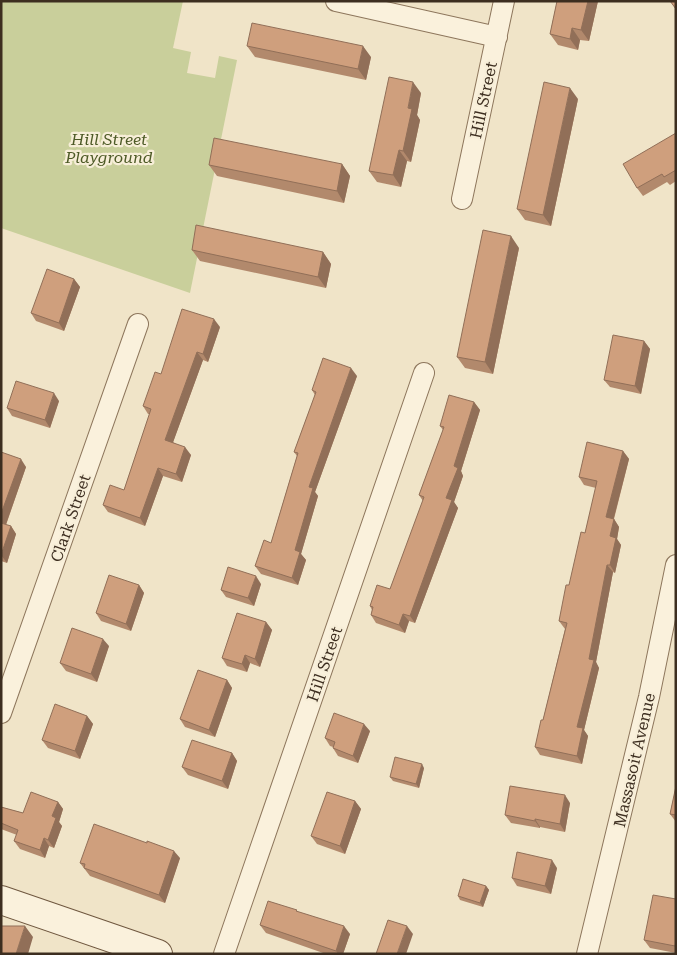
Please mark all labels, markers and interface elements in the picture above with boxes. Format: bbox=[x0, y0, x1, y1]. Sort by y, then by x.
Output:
street label: Hill Street bbox=[466, 60, 501, 140]
park label: Hill Street Playground bbox=[64, 130, 153, 167]
street label: Clark Street bbox=[47, 472, 94, 565]
street label: Hill Street bbox=[303, 624, 346, 704]
street label: Massasoit Avenue bbox=[610, 691, 659, 829]

